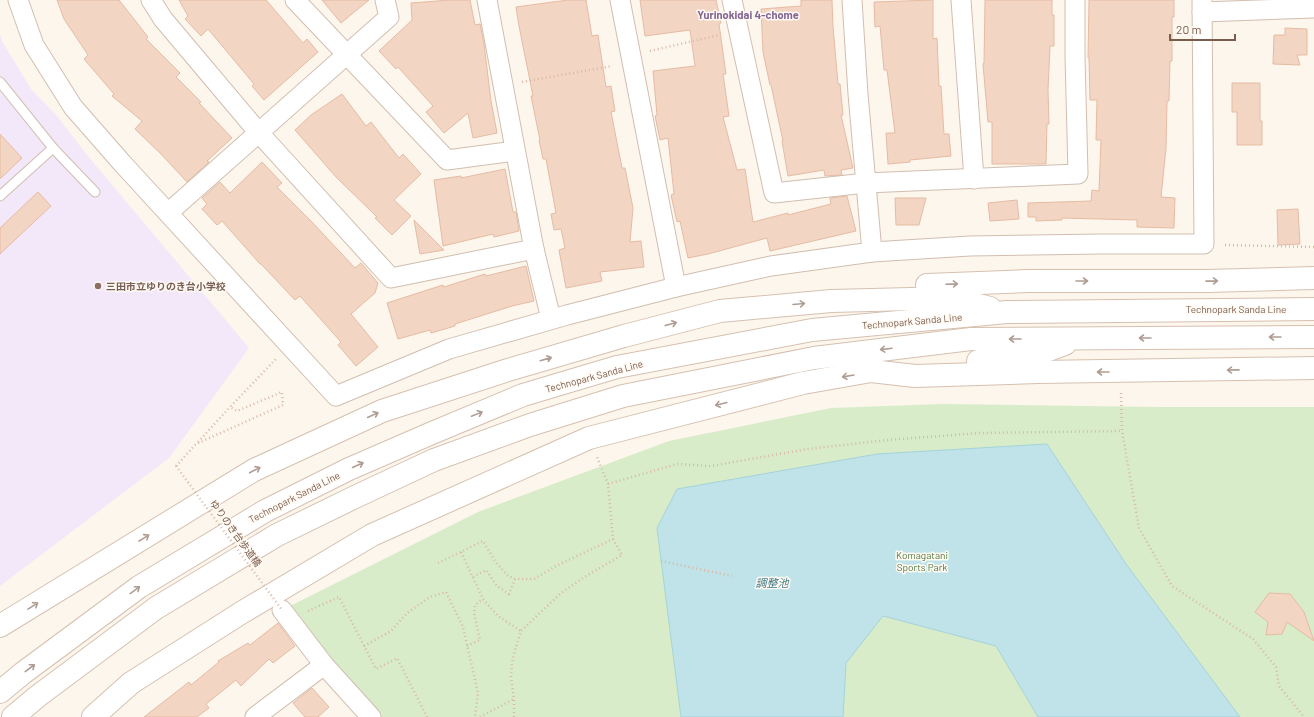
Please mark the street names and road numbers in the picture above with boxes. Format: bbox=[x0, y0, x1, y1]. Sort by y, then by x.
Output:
street label: Technopark Sanda Line bbox=[1186, 303, 1286, 315]
street label: Technopark Sanda Line bbox=[861, 311, 963, 331]
street label: Technopark Sanda Line bbox=[544, 357, 644, 395]
street label: Technopark Sanda Line bbox=[246, 469, 342, 525]
street label: ゆりのき台歩道橋 bbox=[208, 497, 264, 569]

